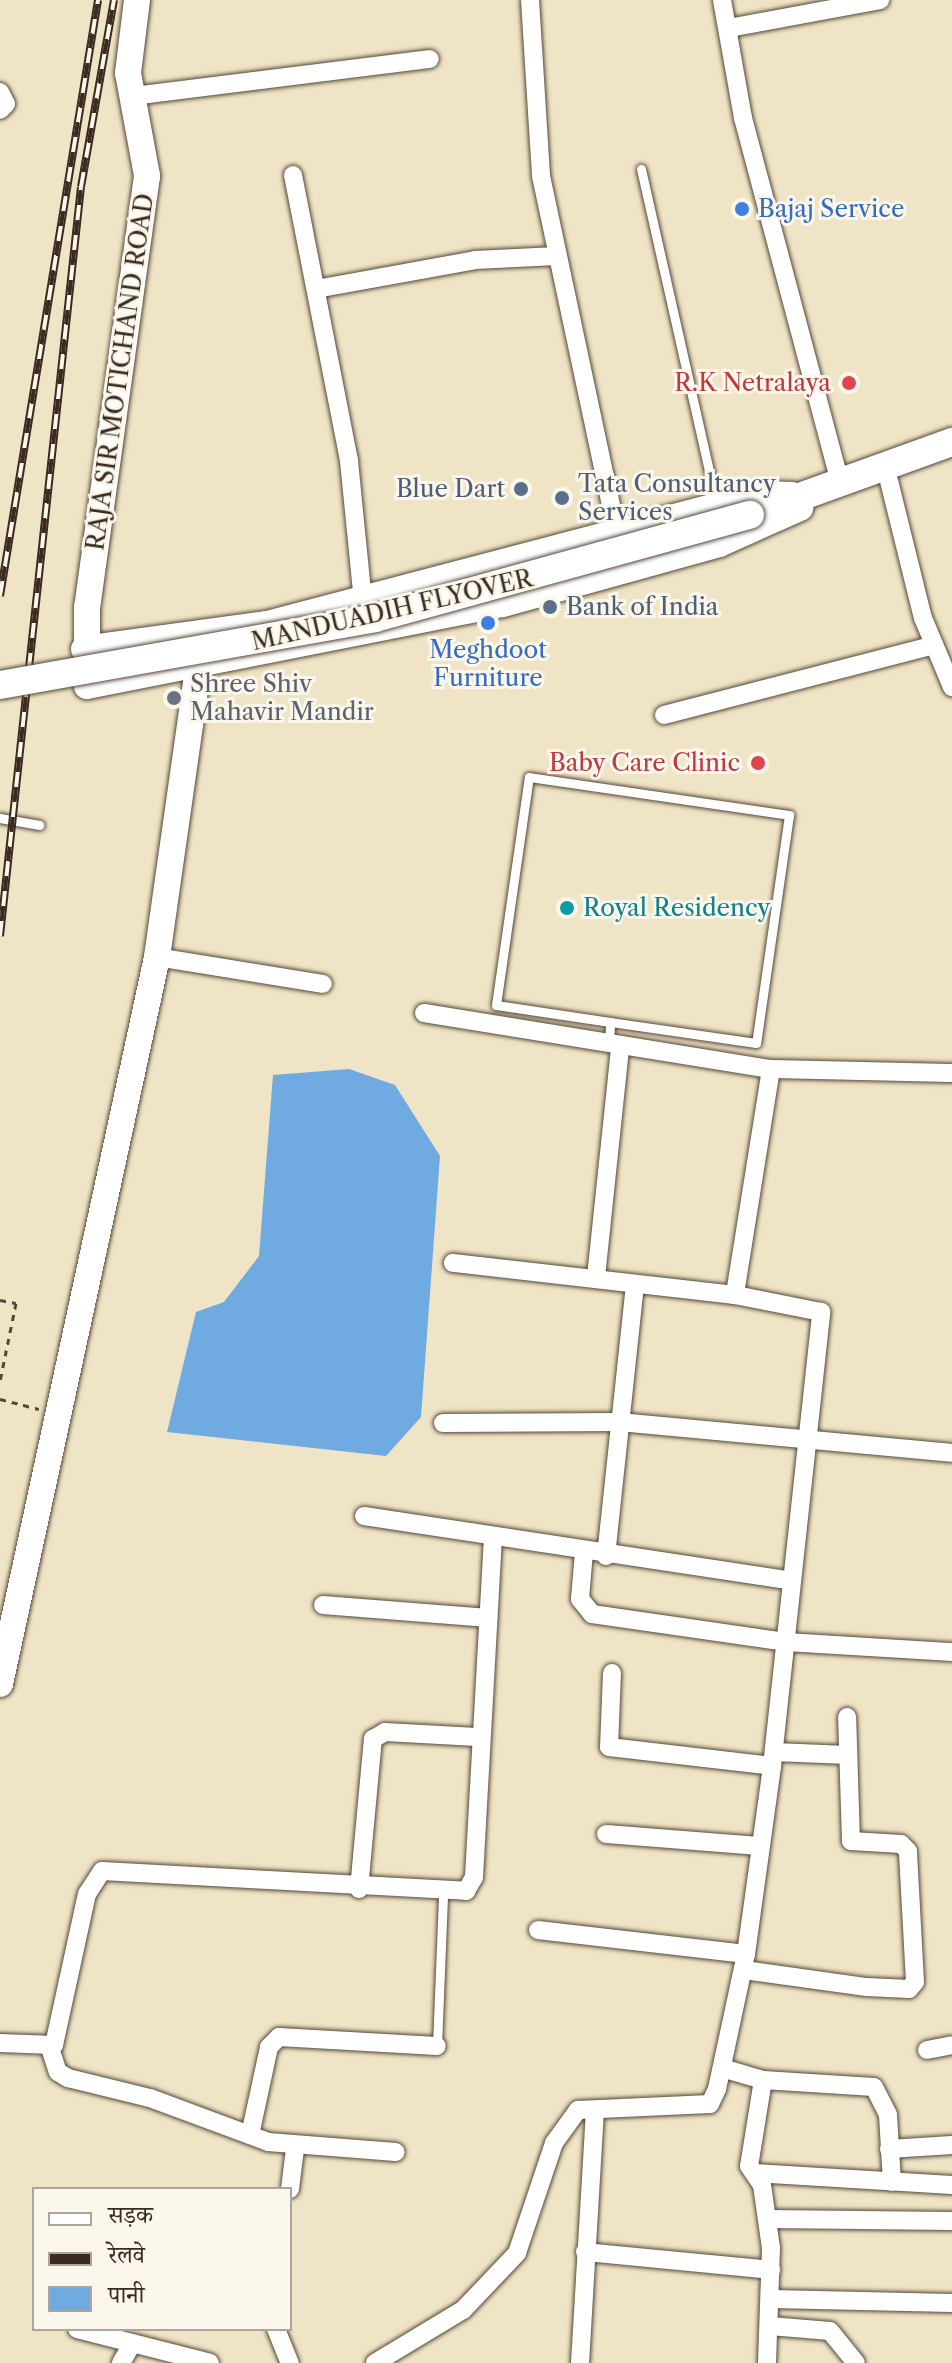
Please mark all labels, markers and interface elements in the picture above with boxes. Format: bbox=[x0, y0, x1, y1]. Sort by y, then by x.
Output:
street label: RAJA SIR MOTICHAND ROAD bbox=[81, 191, 159, 553]
place label: Bajaj Service bbox=[758, 195, 904, 223]
marker: Bajaj Service bbox=[733, 200, 751, 218]
place label: R.K Netralaya bbox=[674, 369, 831, 397]
marker: R.K Netralaya bbox=[838, 372, 860, 394]
place label: Tata Consultancy Services bbox=[578, 470, 776, 526]
place label: Blue Dart bbox=[396, 475, 505, 503]
marker: Blue Dart bbox=[512, 480, 530, 498]
marker: Tata Consultancy Services bbox=[553, 489, 571, 507]
street label: MANDUADIH FLYOVER bbox=[249, 564, 535, 656]
place label: Bank of India bbox=[566, 593, 719, 621]
marker: Bank of India bbox=[541, 598, 559, 616]
marker: Meghdoot Furniture bbox=[479, 614, 497, 632]
place label: Meghdoot Furniture bbox=[429, 636, 547, 692]
place label: Shree Shiv Mahavir Mandir bbox=[190, 670, 374, 726]
marker: Shree Shiv Mahavir Mandir bbox=[165, 689, 183, 707]
place label: Baby Care Clinic bbox=[548, 749, 740, 777]
marker: Baby Care Clinic bbox=[747, 752, 769, 774]
place label: Royal Residency bbox=[583, 894, 771, 922]
marker: Royal Residency bbox=[558, 899, 576, 917]
legend bbox=[32, 2187, 292, 2331]
text: सड़क bbox=[108, 2200, 153, 2229]
text: रेलवे bbox=[108, 2240, 145, 2269]
text: पानी bbox=[108, 2280, 145, 2309]

